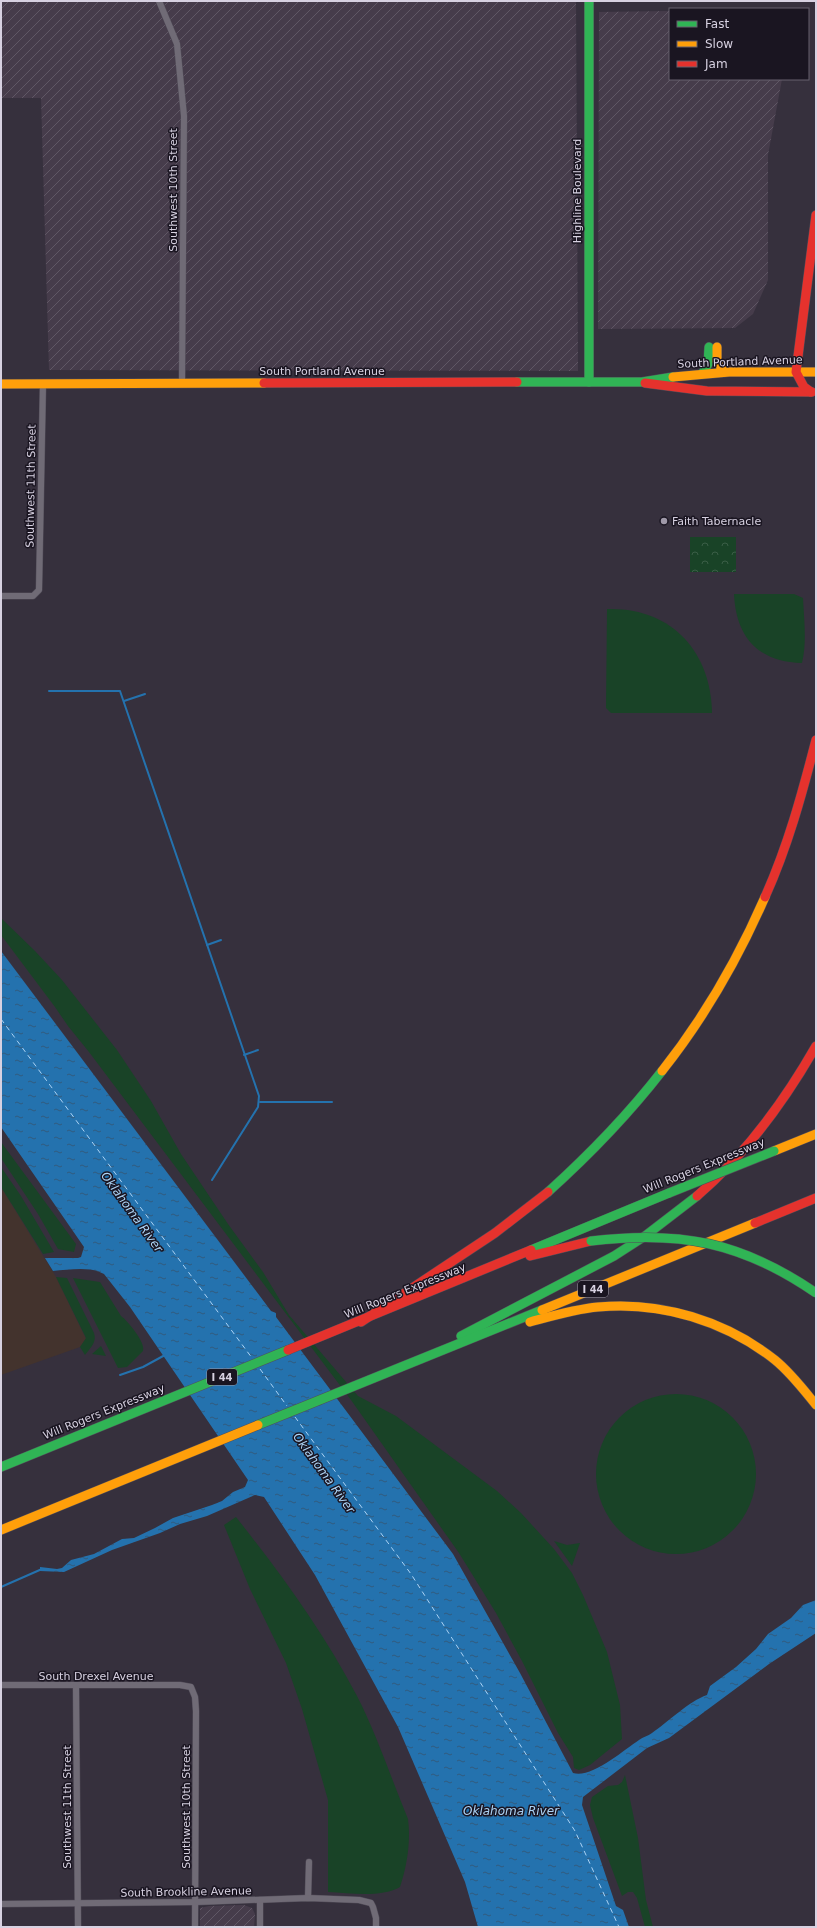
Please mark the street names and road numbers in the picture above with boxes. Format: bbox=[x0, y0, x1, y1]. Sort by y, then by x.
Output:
street label: Southwest 10th Street bbox=[167, 128, 180, 252]
street label: Highline Boulevard bbox=[571, 139, 584, 243]
street label: South Portland Avenue bbox=[677, 353, 803, 371]
street label: South Portland Avenue bbox=[259, 365, 385, 378]
street label: Southwest 11th Street bbox=[23, 423, 39, 548]
street label: Will Rogers Expressway bbox=[641, 1135, 767, 1196]
street label: Will Rogers Expressway bbox=[342, 1260, 468, 1321]
road number: I 44 bbox=[578, 1281, 608, 1297]
road number: I 44 bbox=[207, 1369, 237, 1385]
street label: Will Rogers Expressway bbox=[41, 1381, 167, 1442]
street label: South Drexel Avenue bbox=[38, 1670, 154, 1683]
street label: Southwest 11th Street bbox=[61, 1745, 74, 1869]
street label: Southwest 10th Street bbox=[180, 1745, 193, 1869]
street label: South Brookline Avenue bbox=[120, 1884, 252, 1900]

